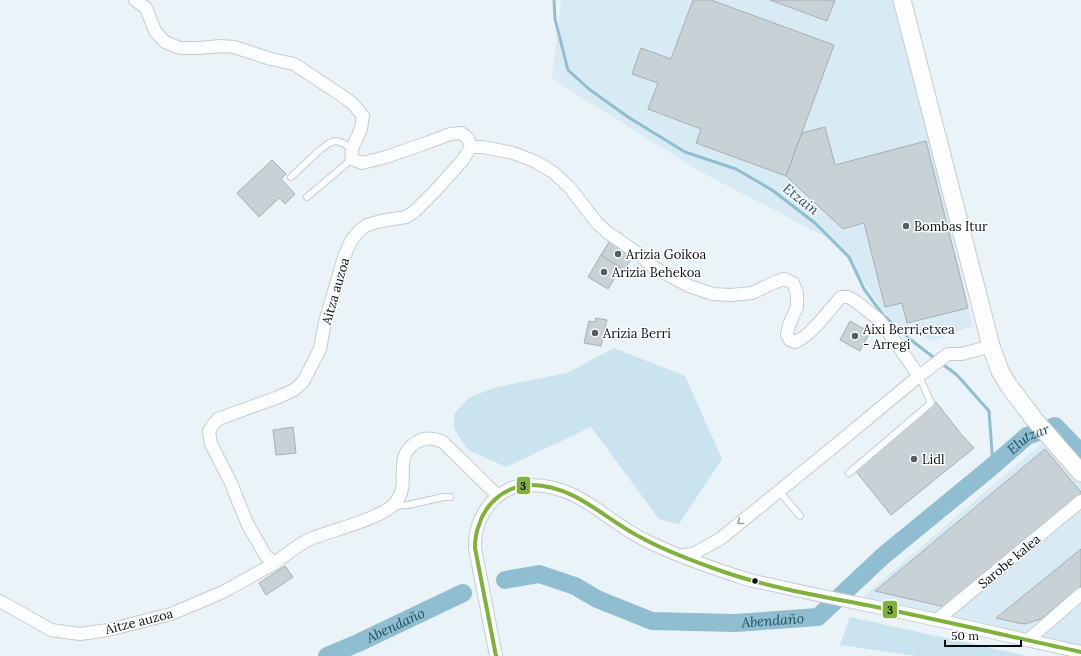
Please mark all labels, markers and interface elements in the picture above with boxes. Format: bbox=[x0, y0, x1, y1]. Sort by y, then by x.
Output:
water label: Etzain bbox=[779, 179, 823, 219]
place label: Bombas Itur bbox=[914, 218, 988, 235]
marker: Bombas Itur bbox=[901, 221, 911, 231]
place label: Arizia Goikoa bbox=[625, 246, 706, 263]
marker: Arizia Goikoa bbox=[613, 249, 623, 259]
street label: Aitza auzoa bbox=[318, 255, 353, 328]
place label: Arizia Behekoa bbox=[611, 264, 701, 281]
marker: Arizia Behekoa bbox=[599, 267, 609, 277]
place label: Aixi Berri,etxea - Arregi bbox=[862, 321, 955, 353]
place label: Arizia Berri bbox=[602, 325, 671, 342]
marker: Arizia Berri bbox=[590, 328, 600, 338]
marker: Aixi Berri,etxea - Arregi bbox=[850, 331, 860, 341]
water label: Elutzar bbox=[1003, 419, 1053, 458]
place label: Lidl bbox=[922, 451, 945, 468]
marker: Lidl bbox=[909, 454, 919, 464]
line badge: 3 bbox=[516, 476, 531, 495]
text: 3 bbox=[520, 479, 526, 493]
one-way arrow bbox=[738, 518, 745, 525]
street label: Sarobe kalea bbox=[975, 530, 1044, 592]
unlabelled marker bbox=[750, 576, 760, 586]
line badge: 3 bbox=[882, 600, 898, 619]
text: 3 bbox=[887, 603, 893, 617]
water label: Abendaño bbox=[362, 604, 427, 647]
street label: Aitze auzoa bbox=[102, 605, 175, 638]
water label: Abendaño bbox=[740, 609, 804, 632]
scale bar bbox=[945, 622, 1021, 648]
text: 50 m bbox=[951, 628, 979, 643]

